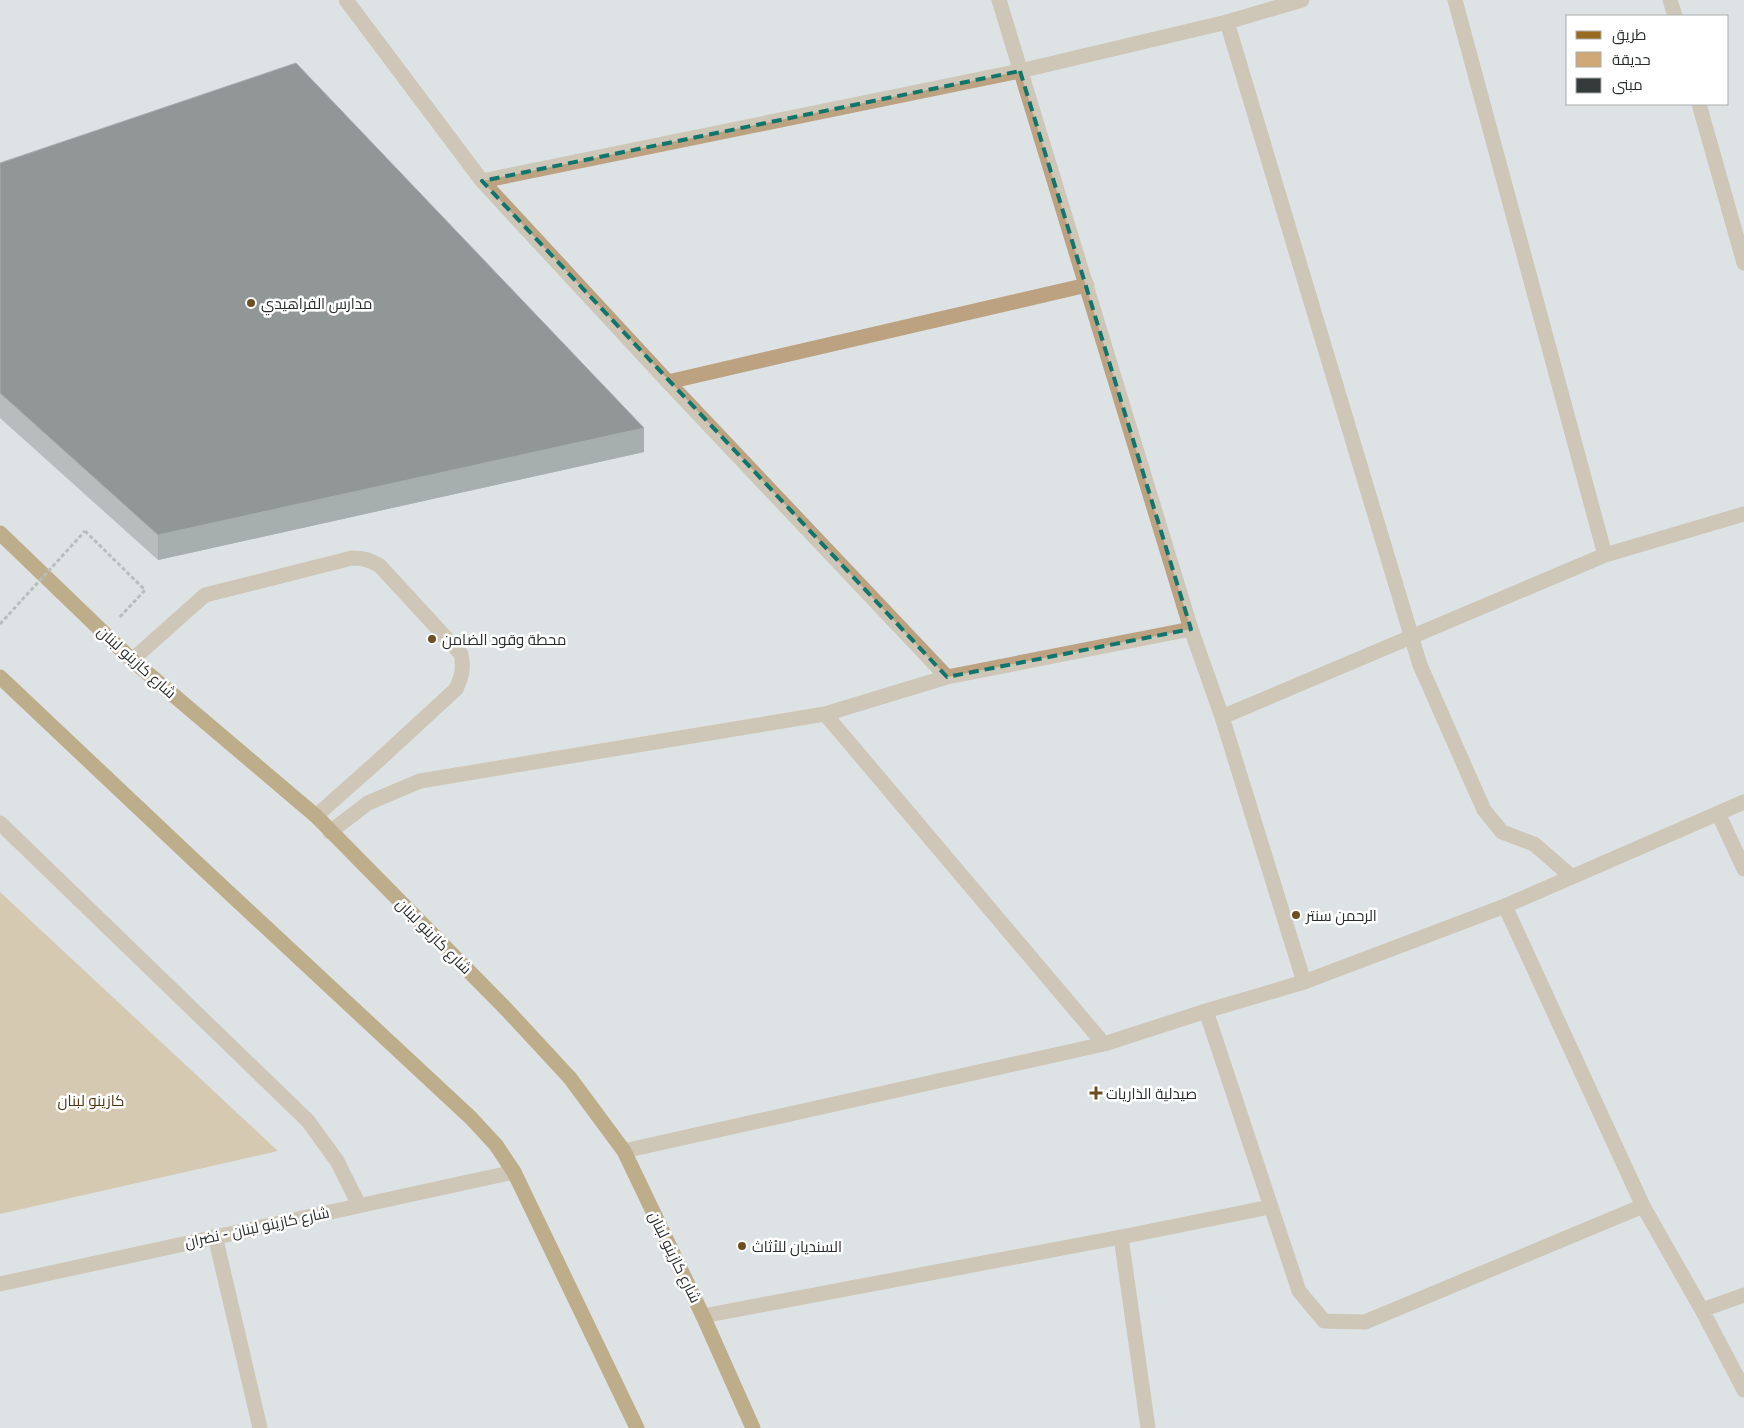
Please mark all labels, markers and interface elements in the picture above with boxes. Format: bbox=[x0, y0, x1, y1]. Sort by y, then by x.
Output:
legend bbox=[1566, 15, 1729, 105]
text: طريق bbox=[1612, 25, 1646, 45]
text: حديقة bbox=[1612, 50, 1651, 69]
text: مبنى bbox=[1612, 75, 1643, 95]
place label: مدارس الفراهيدي bbox=[261, 294, 372, 316]
marker: مدارس الفراهيدي bbox=[245, 297, 257, 309]
street label: شارع كازينو لبنان bbox=[92, 622, 180, 704]
place label: محطة وقود الضامن bbox=[442, 630, 566, 650]
marker: محطة وقود الضامن bbox=[426, 633, 438, 645]
street label: شارع كازينو لبنان bbox=[391, 894, 476, 979]
place label: الرحمن سنتر bbox=[1305, 906, 1377, 926]
marker: الرحمن سنتر bbox=[1290, 909, 1302, 921]
place label: صيدلية الذاريات bbox=[1106, 1084, 1197, 1103]
marker: صيدلية الذاريات bbox=[1090, 1087, 1102, 1099]
park label: كازينو لبنان bbox=[58, 1091, 124, 1111]
street label: شارع كازينو لبنان - نضران bbox=[183, 1202, 331, 1254]
street label: شارع كازينو لبنان bbox=[643, 1208, 705, 1307]
place label: السنديان للأثاث bbox=[752, 1237, 842, 1257]
marker: السنديان للأثاث bbox=[736, 1240, 748, 1252]

